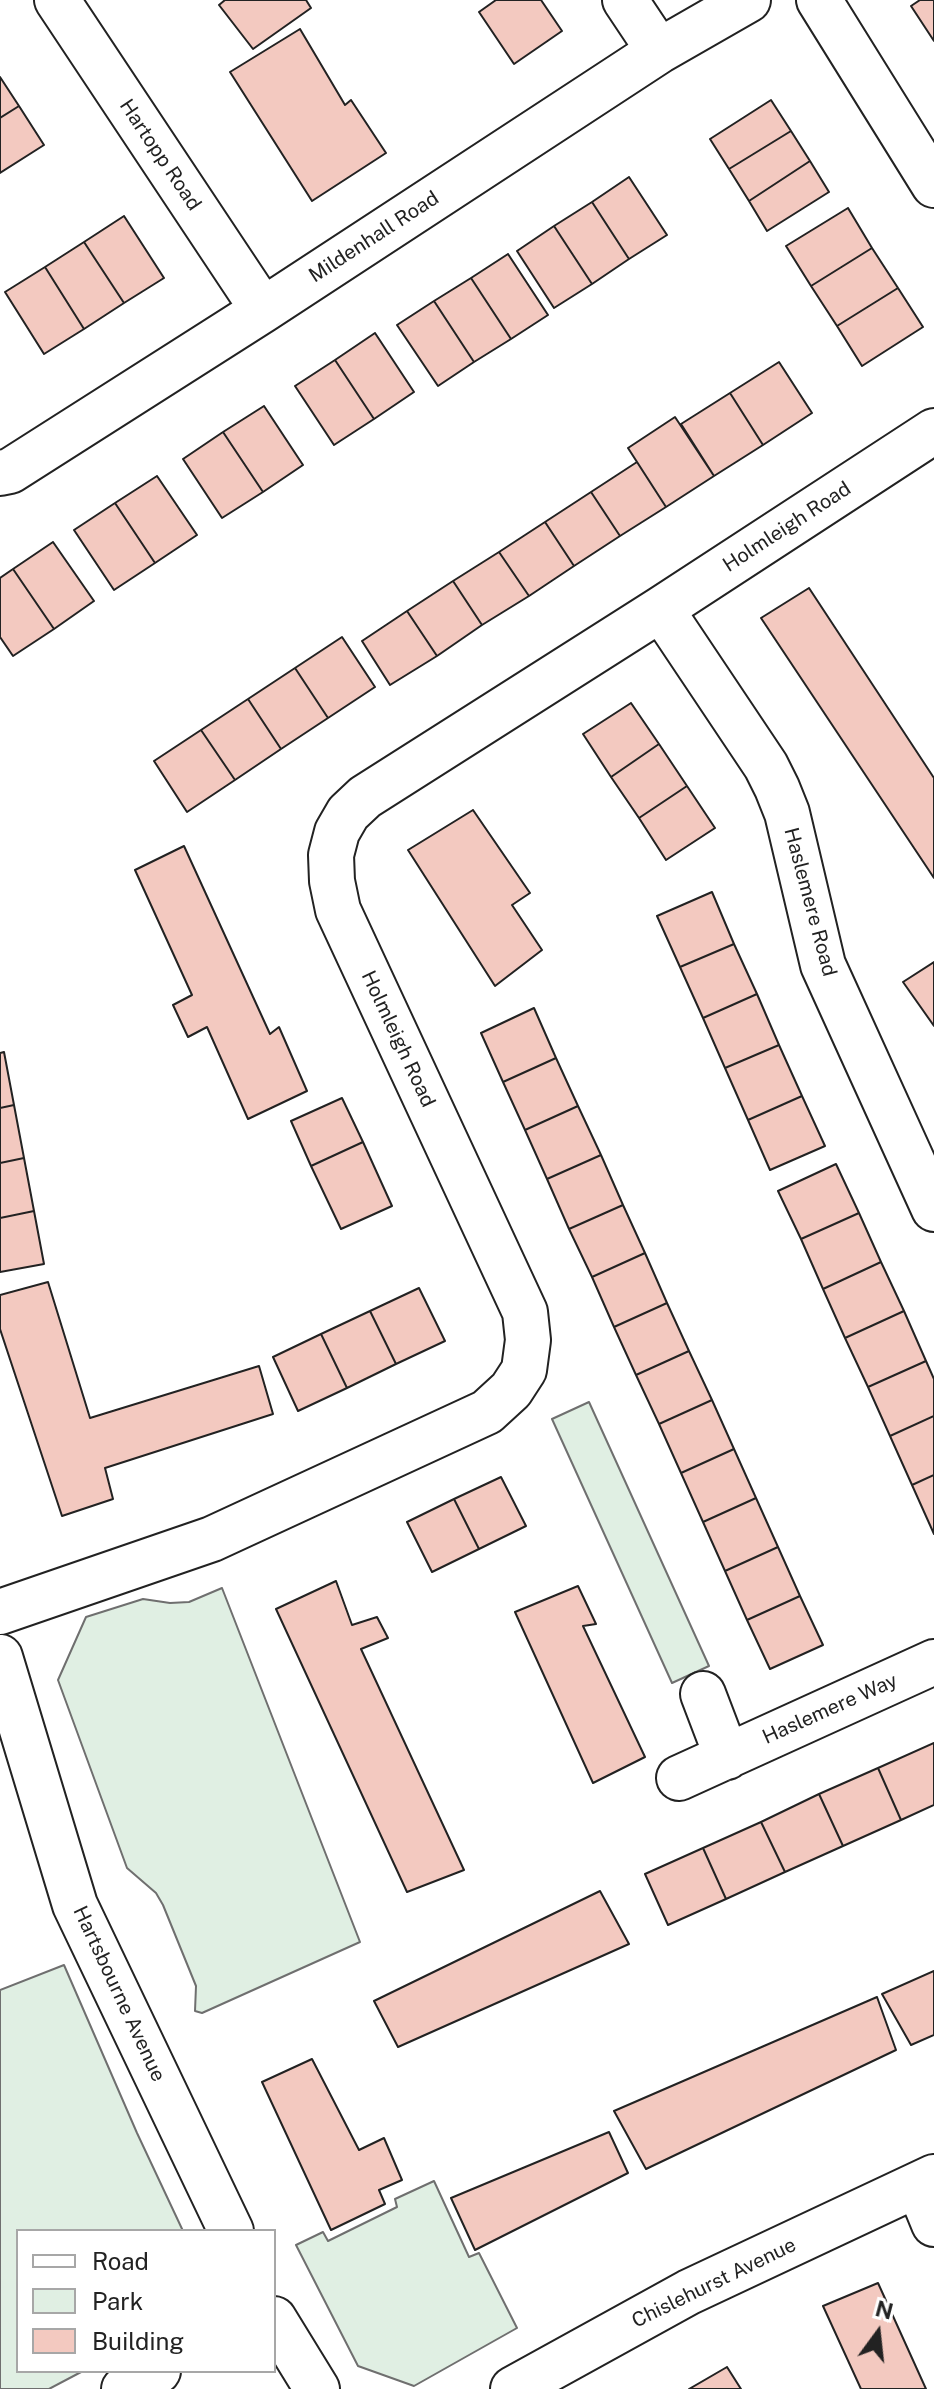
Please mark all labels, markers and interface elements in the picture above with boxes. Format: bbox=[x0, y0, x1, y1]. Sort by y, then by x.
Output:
street label: Hartopp Road bbox=[114, 95, 206, 215]
street label: Mildenhall Road bbox=[305, 186, 443, 288]
street label: Holmleigh Road bbox=[719, 477, 855, 577]
street label: Haslemere Road bbox=[779, 825, 841, 979]
street label: Holmleigh Road bbox=[356, 967, 440, 1111]
street label: Haslemere Way bbox=[759, 1668, 901, 1750]
street label: Hartsbourne Avenue bbox=[68, 1902, 170, 2086]
legend bbox=[16, 2229, 276, 2373]
street label: Chislehurst Avenue bbox=[628, 2233, 800, 2333]
text: Road bbox=[92, 2247, 149, 2275]
text: Park bbox=[92, 2287, 143, 2315]
north arrow bbox=[838, 2293, 918, 2373]
text: N bbox=[873, 2295, 896, 2325]
text: Building bbox=[92, 2327, 184, 2355]

